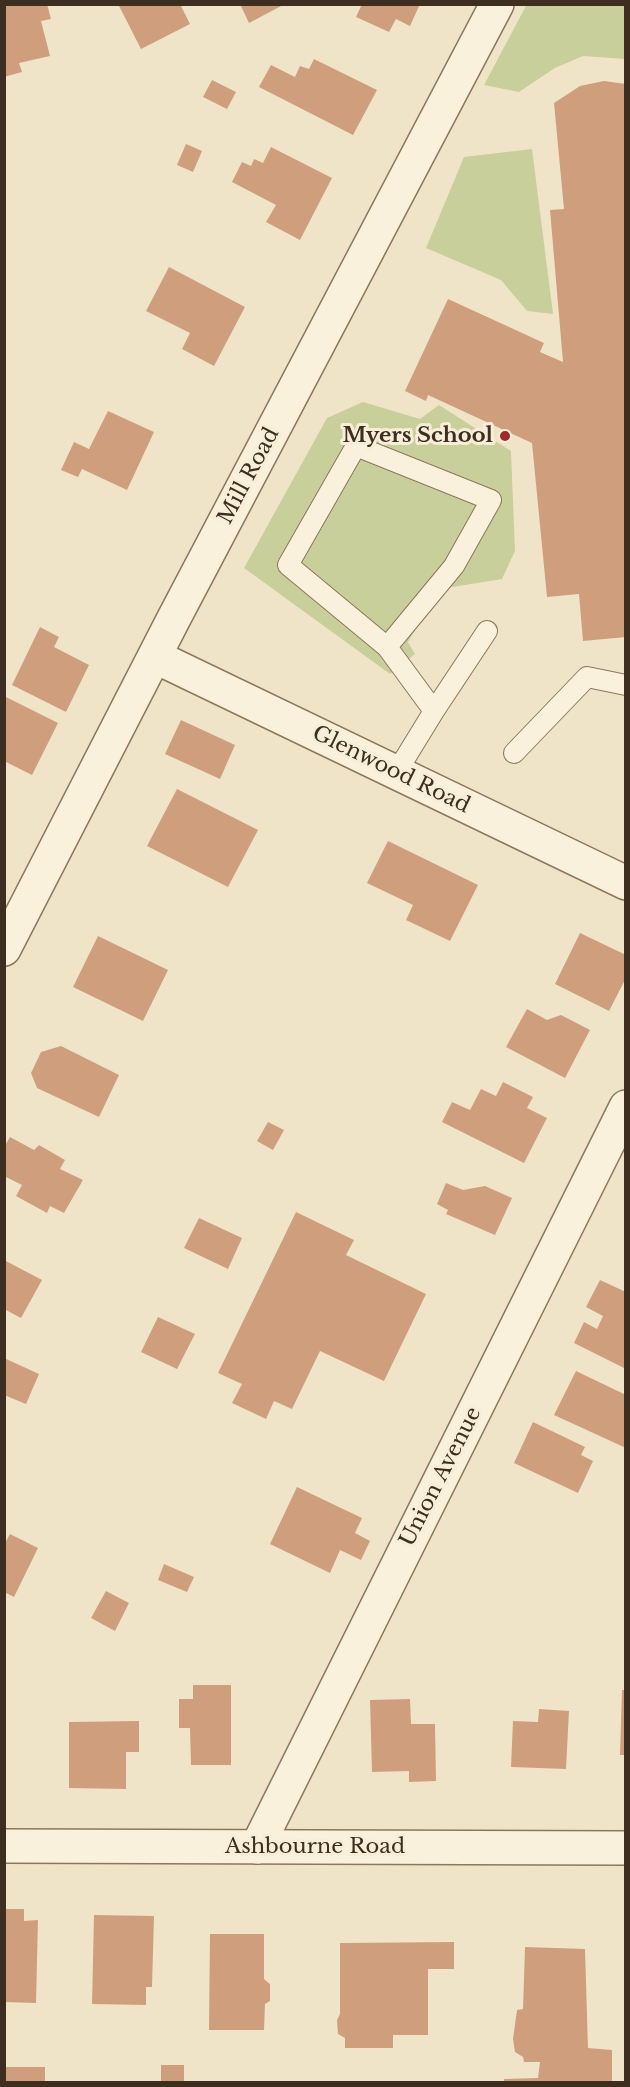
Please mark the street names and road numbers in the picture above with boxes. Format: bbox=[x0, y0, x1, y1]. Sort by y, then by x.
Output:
street label: Mill Road bbox=[213, 423, 285, 529]
street label: Glenwood Road bbox=[308, 721, 474, 819]
street label: Union Avenue bbox=[395, 1403, 487, 1551]
street label: Ashbourne Road bbox=[225, 1834, 405, 1860]

